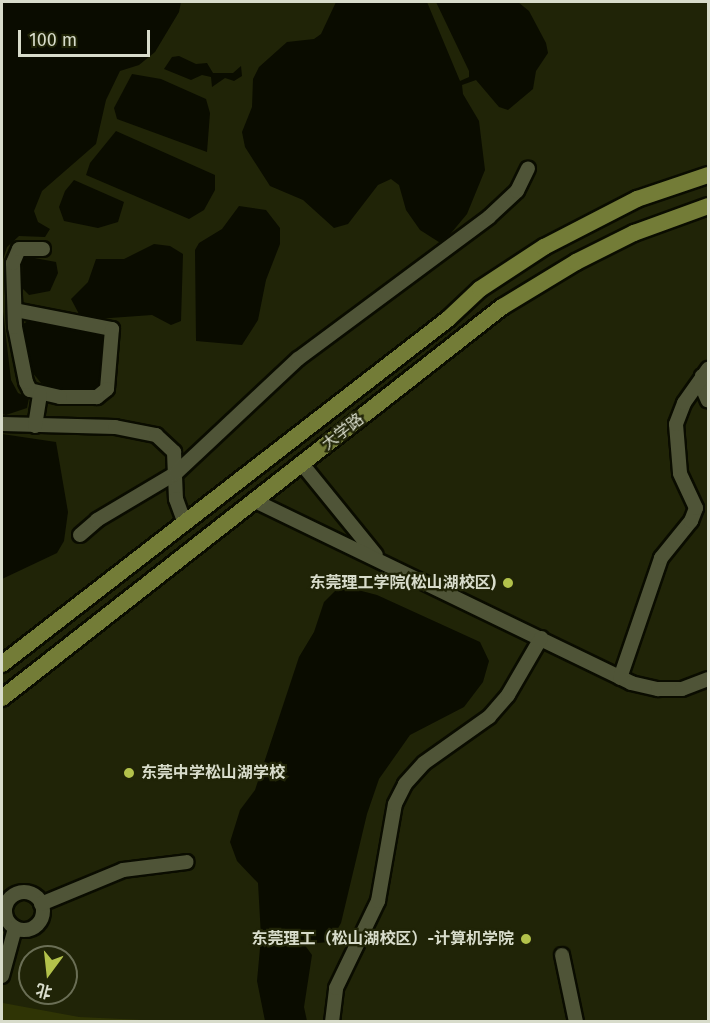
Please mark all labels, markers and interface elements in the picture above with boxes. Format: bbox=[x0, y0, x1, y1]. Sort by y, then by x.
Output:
scale bar bbox=[21, 18, 153, 56]
text: 100 m bbox=[29, 29, 77, 51]
street label: 大学路 bbox=[318, 410, 368, 454]
place label: 东莞理工学院(松山湖校区) bbox=[310, 573, 496, 593]
marker: 东莞理工学院(松山湖校区) bbox=[501, 576, 515, 590]
place label: 东莞中学松山湖学校 bbox=[141, 763, 285, 783]
marker: 东莞中学松山湖学校 bbox=[122, 766, 136, 780]
place label: 东莞理工（松山湖校区）-计算机学院 bbox=[251, 929, 514, 949]
marker: 东莞理工（松山湖校区）-计算机学院 bbox=[519, 932, 533, 946]
north arrow bbox=[18, 945, 78, 1005]
text: 北 bbox=[34, 980, 54, 1002]

